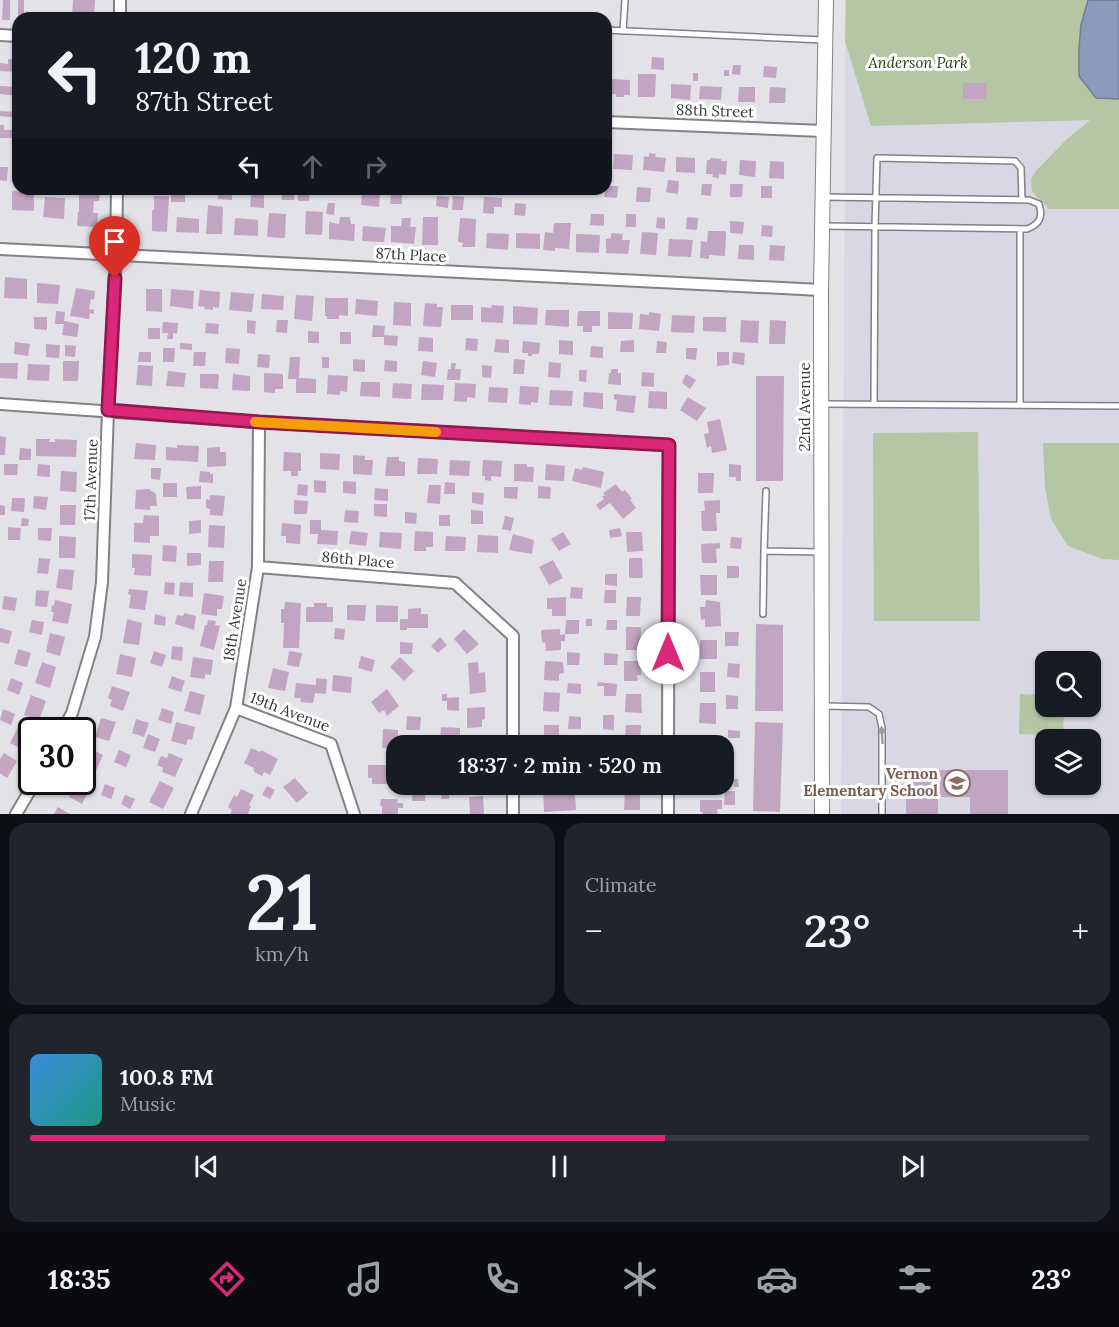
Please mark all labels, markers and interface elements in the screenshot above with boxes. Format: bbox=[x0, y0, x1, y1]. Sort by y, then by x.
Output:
text: 120 m bbox=[135, 31, 251, 85]
icon: left bbox=[36, 36, 114, 114]
park label: Anderson Park bbox=[867, 53, 968, 72]
text: 87th Street bbox=[135, 84, 273, 118]
street label: 88th Street bbox=[676, 100, 755, 121]
icon: left bbox=[233, 150, 266, 183]
icon: ahead bbox=[296, 150, 329, 183]
icon: right bbox=[359, 150, 392, 183]
pin bbox=[89, 216, 140, 278]
icon: arrive bbox=[98, 225, 131, 258]
street label: 87th Place bbox=[375, 243, 447, 266]
street label: 22nd Avenue bbox=[795, 362, 814, 452]
street label: 17th Avenue bbox=[80, 439, 101, 521]
street label: 86th Place bbox=[321, 547, 395, 572]
street label: 18th Avenue bbox=[219, 577, 250, 663]
position arrow bbox=[636, 621, 700, 685]
map controls bbox=[1035, 651, 1101, 795]
button: search bbox=[1035, 651, 1101, 717]
street label: 19th Avenue bbox=[248, 688, 333, 735]
speed limit sign: 30 bbox=[18, 717, 96, 795]
one-way arrow bbox=[877, 725, 886, 744]
button: layers bbox=[1035, 729, 1101, 795]
text: 18:37 · 2 min · 520 m bbox=[458, 751, 662, 779]
place label: Vernon Elementary School bbox=[803, 764, 938, 800]
school or university icon: Vernon Elementary School bbox=[942, 768, 972, 798]
text: 21 bbox=[245, 852, 319, 951]
text: Climate bbox=[585, 872, 657, 897]
text: 23° bbox=[804, 902, 870, 959]
text: − bbox=[585, 910, 603, 952]
text: + bbox=[1071, 910, 1089, 952]
text: km/h bbox=[255, 941, 309, 966]
text: 100.8 FM bbox=[120, 1063, 214, 1091]
text: Music bbox=[120, 1091, 176, 1116]
icon: previous bbox=[190, 1150, 223, 1183]
icon: pause bbox=[543, 1150, 576, 1183]
icon: next bbox=[896, 1150, 929, 1183]
icon: directions bbox=[206, 1258, 248, 1300]
icon: music bbox=[344, 1258, 386, 1300]
icon: phone bbox=[481, 1258, 523, 1300]
icon: climate bbox=[619, 1258, 661, 1300]
icon: car bbox=[756, 1258, 798, 1300]
icon: filters bbox=[894, 1258, 936, 1300]
text: 18:35 bbox=[48, 1262, 111, 1296]
text: 23° bbox=[1031, 1262, 1071, 1296]

